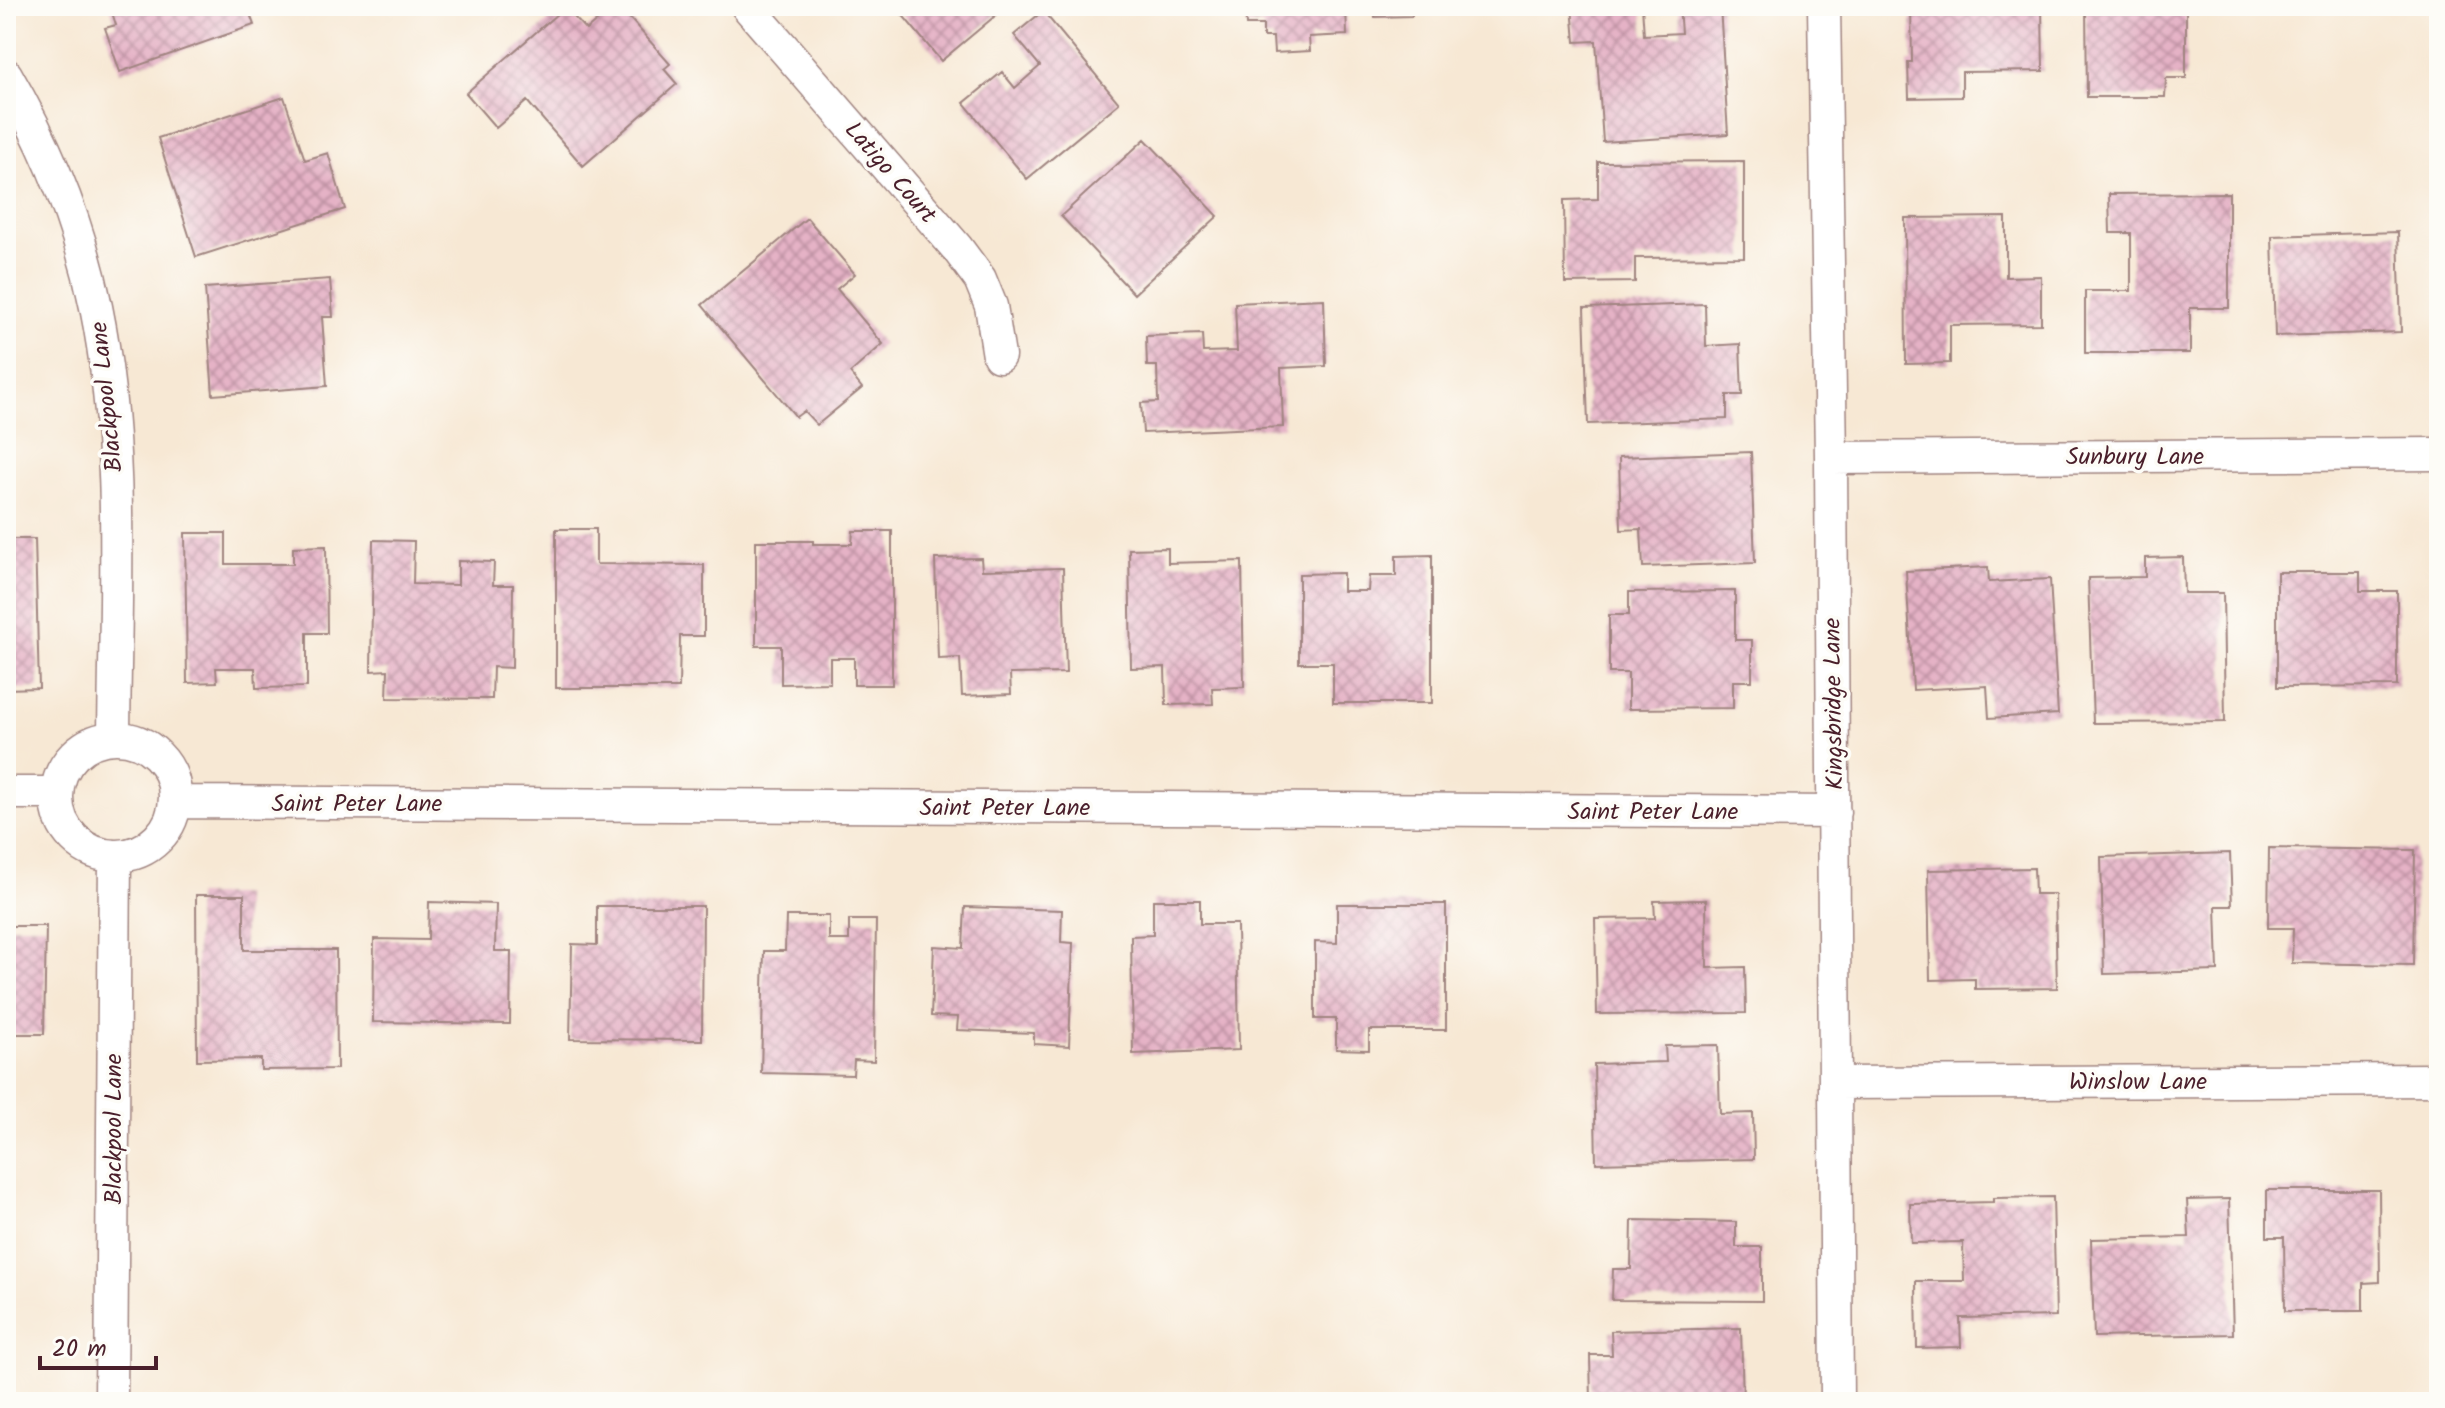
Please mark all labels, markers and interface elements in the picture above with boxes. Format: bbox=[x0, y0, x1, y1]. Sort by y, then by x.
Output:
street label: Latigo Court bbox=[834, 113, 946, 234]
street label: Blackpool Lane bbox=[80, 320, 135, 474]
street label: Sunbury Lane bbox=[2066, 438, 2204, 477]
street label: Kingsbridge Lane bbox=[1813, 617, 1856, 790]
street label: Saint Peter Lane bbox=[272, 785, 443, 824]
street label: Saint Peter Lane bbox=[920, 789, 1091, 828]
street label: Saint Peter Lane bbox=[1568, 793, 1739, 832]
street label: Blackpool Lane bbox=[95, 1053, 134, 1205]
street label: Winslow Lane bbox=[2069, 1063, 2207, 1102]
scale bar bbox=[40, 1320, 156, 1370]
text: 20 m bbox=[52, 1330, 107, 1369]

